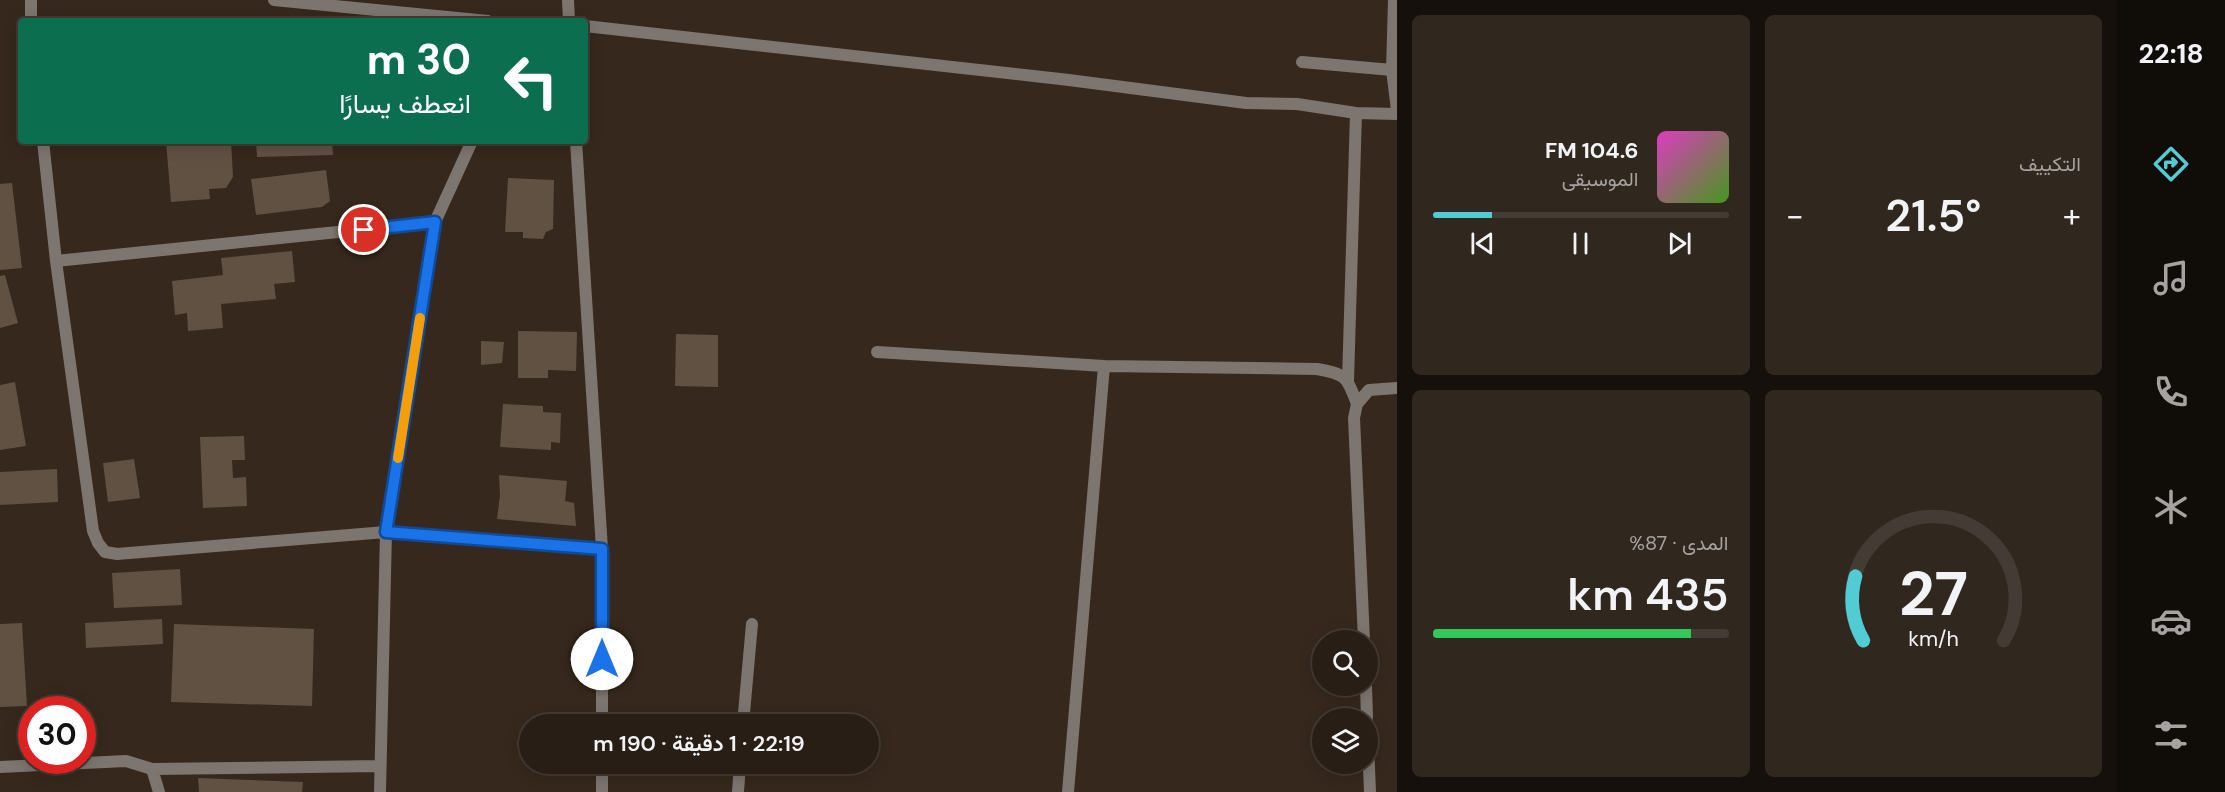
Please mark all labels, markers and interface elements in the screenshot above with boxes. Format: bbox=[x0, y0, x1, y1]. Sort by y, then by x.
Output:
text: 30 m bbox=[367, 32, 471, 87]
text: 22:18 bbox=[2139, 36, 2203, 71]
icon: left bbox=[492, 42, 570, 120]
text: انعطف يسارًا bbox=[339, 86, 471, 121]
text: 104.6 FM bbox=[1545, 136, 1639, 165]
icon: directions bbox=[2150, 143, 2192, 185]
text: التكييف bbox=[2019, 151, 2081, 177]
text: الموسيقى bbox=[1562, 166, 1639, 192]
text: 21.5° bbox=[1885, 186, 1981, 245]
text: − bbox=[1786, 194, 1804, 237]
text: + bbox=[2063, 194, 2081, 237]
pin bbox=[338, 204, 389, 255]
icon: arrive bbox=[347, 213, 380, 246]
icon: previous bbox=[1466, 227, 1499, 260]
icon: pause bbox=[1564, 227, 1597, 260]
icon: next bbox=[1663, 227, 1696, 260]
icon: music bbox=[2150, 257, 2192, 299]
icon: phone bbox=[2150, 371, 2192, 413]
icon: climate bbox=[2150, 486, 2192, 528]
text: المدى · 87% bbox=[1629, 530, 1729, 556]
text: 27 bbox=[1899, 553, 1968, 634]
text: 435 km bbox=[1567, 565, 1729, 624]
icon: car bbox=[2150, 600, 2192, 642]
text: km/h bbox=[1908, 625, 1959, 653]
position arrow bbox=[570, 627, 634, 691]
map controls bbox=[1312, 630, 1378, 774]
button: search bbox=[1312, 630, 1378, 696]
speed limit sign: 30 bbox=[18, 696, 96, 774]
button: layers bbox=[1312, 708, 1378, 774]
icon: filters bbox=[2150, 714, 2192, 756]
text: 22:19 · 1 دقيقة · 190 m bbox=[593, 729, 805, 758]

